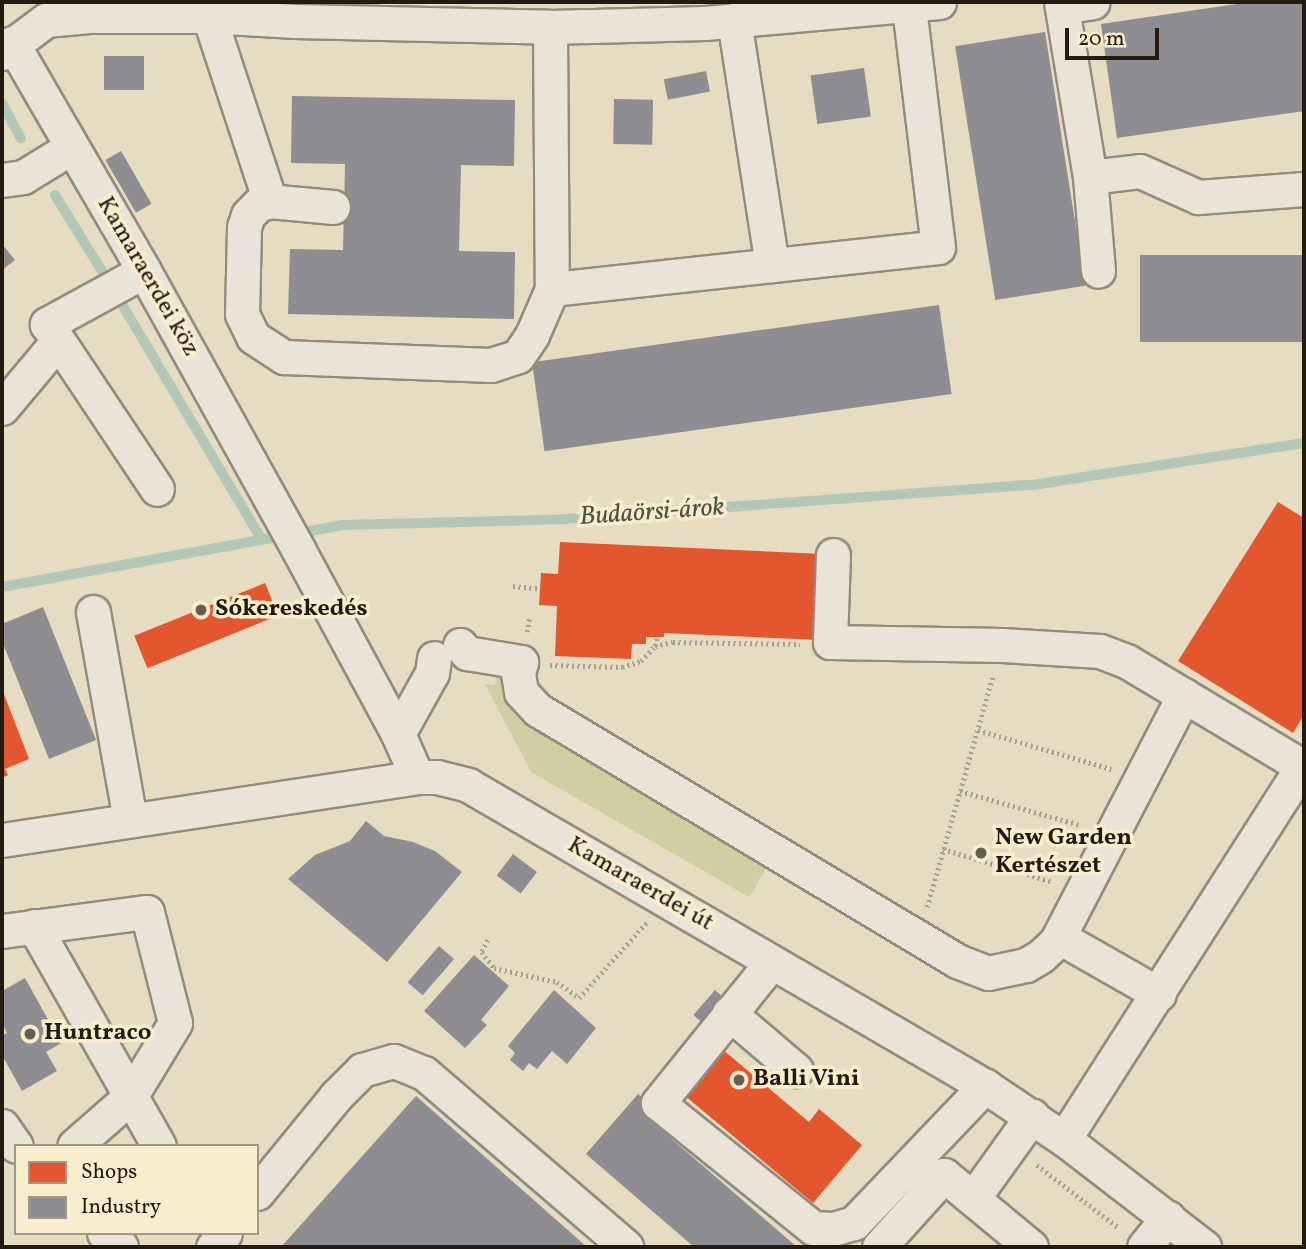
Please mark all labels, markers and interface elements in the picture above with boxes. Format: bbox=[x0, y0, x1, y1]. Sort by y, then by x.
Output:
scale bar bbox=[1068, 14, 1162, 58]
text: 20 m bbox=[1078, 25, 1124, 54]
street label: Kamaraerdei köz bbox=[90, 192, 204, 362]
water label: Budaörsi-árok bbox=[579, 492, 725, 534]
place label: Sókereskedés bbox=[215, 596, 368, 624]
marker: Sókereskedés bbox=[193, 602, 209, 618]
place label: New Garden Kertészet bbox=[995, 825, 1132, 881]
street label: Kamaraerdei út bbox=[562, 832, 718, 938]
marker: New Garden Kertészet bbox=[973, 845, 989, 861]
place label: Huntraco bbox=[44, 1020, 151, 1048]
marker: Huntraco bbox=[22, 1026, 38, 1042]
place label: Balli Vini bbox=[753, 1066, 860, 1094]
marker: Balli Vini bbox=[731, 1072, 747, 1088]
legend bbox=[14, 1144, 259, 1235]
text: Shops bbox=[81, 1158, 137, 1187]
text: Industry bbox=[81, 1193, 161, 1222]

